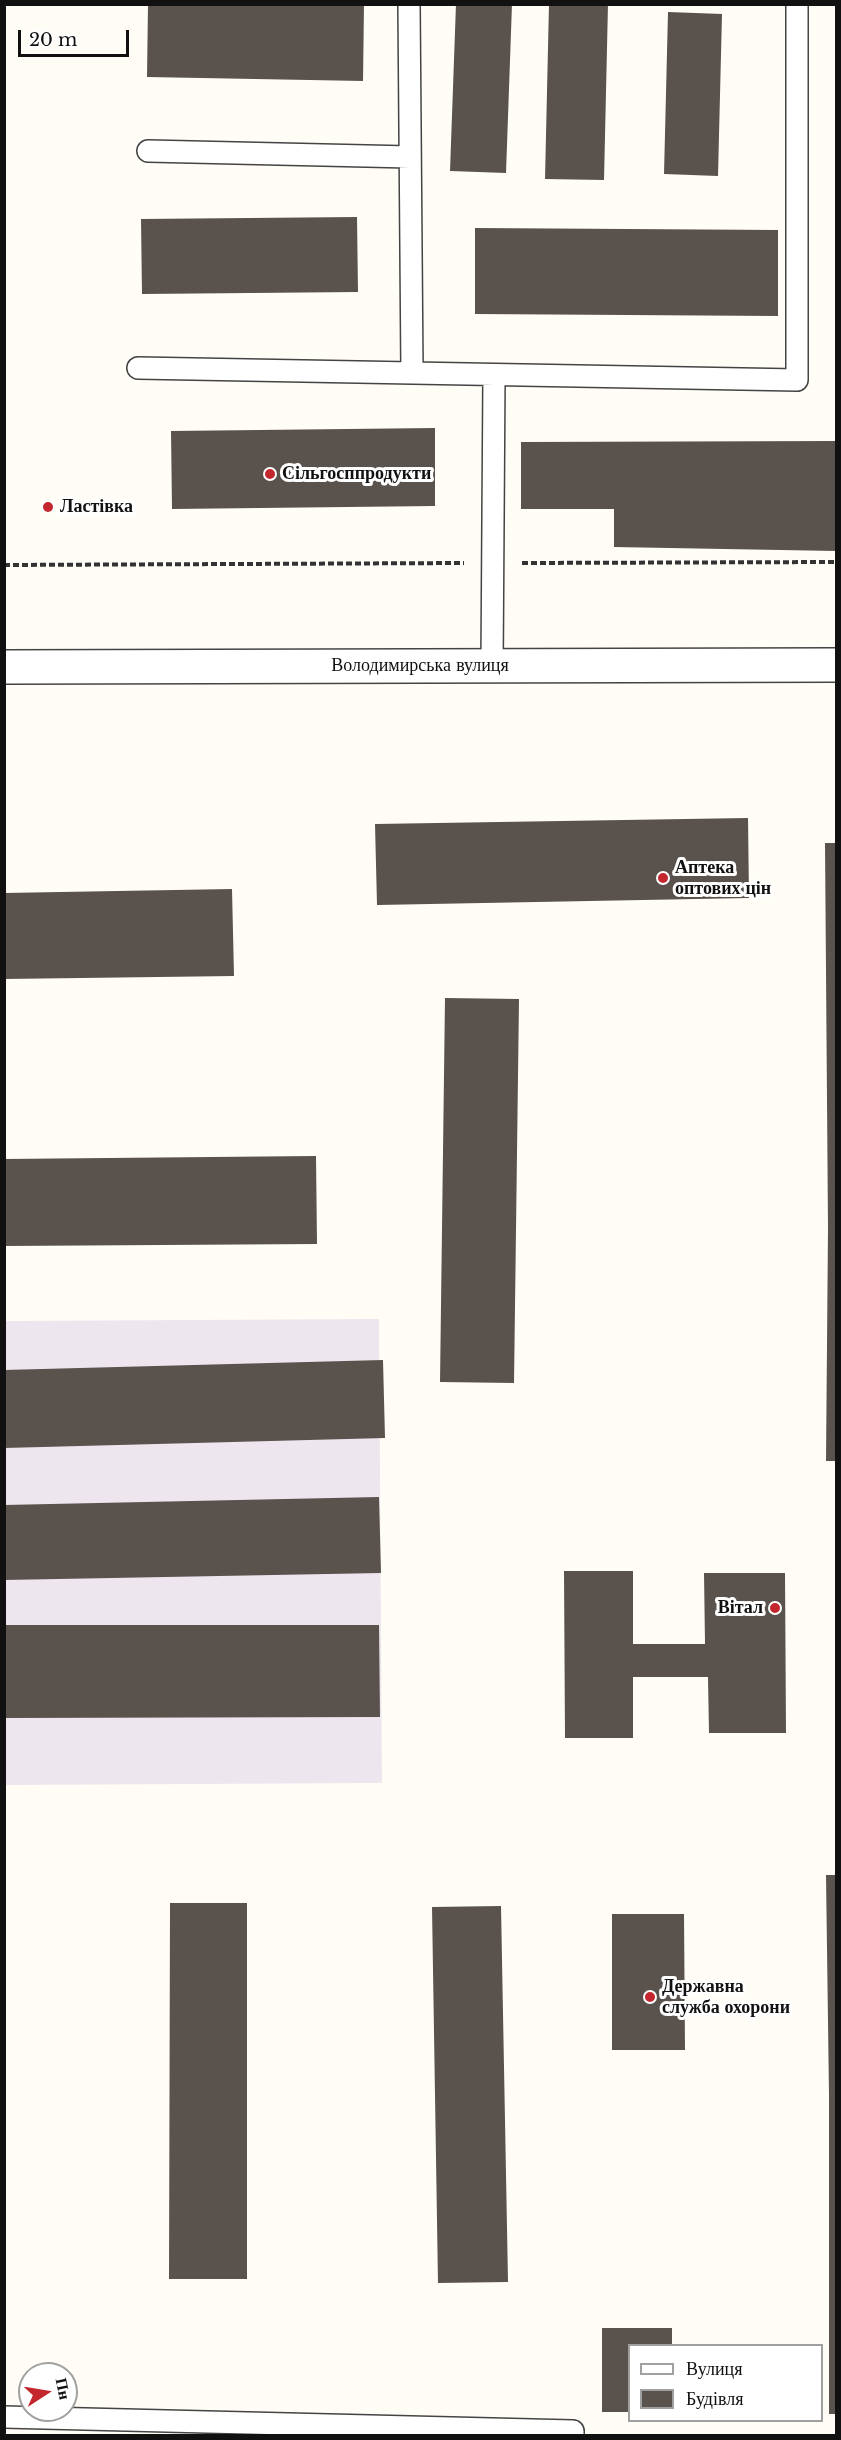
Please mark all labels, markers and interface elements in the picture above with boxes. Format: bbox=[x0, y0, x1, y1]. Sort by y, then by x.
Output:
scale bar bbox=[21, 18, 132, 56]
text: 20 m bbox=[29, 29, 77, 51]
place label: Сільгосппродукти bbox=[282, 463, 431, 485]
marker: Сільгосппродукти bbox=[263, 467, 277, 481]
place label: Ластівка bbox=[60, 496, 133, 518]
marker: Ластівка bbox=[41, 500, 55, 514]
street label: Володимирська вулиця bbox=[331, 655, 509, 677]
place label: Аптека оптових цін bbox=[675, 857, 771, 900]
marker: Аптека оптових цін bbox=[656, 871, 670, 885]
place label: Вітал bbox=[718, 1597, 763, 1619]
marker: Вітал bbox=[768, 1601, 782, 1615]
place label: Державна служба охорони bbox=[662, 1976, 790, 2018]
marker: Державна служба охорони bbox=[643, 1990, 657, 2004]
legend bbox=[628, 2344, 823, 2422]
text: Вулиця bbox=[686, 2358, 743, 2380]
north arrow bbox=[18, 2362, 78, 2422]
text: Пн bbox=[52, 2376, 76, 2401]
text: Будівля bbox=[686, 2388, 743, 2410]

